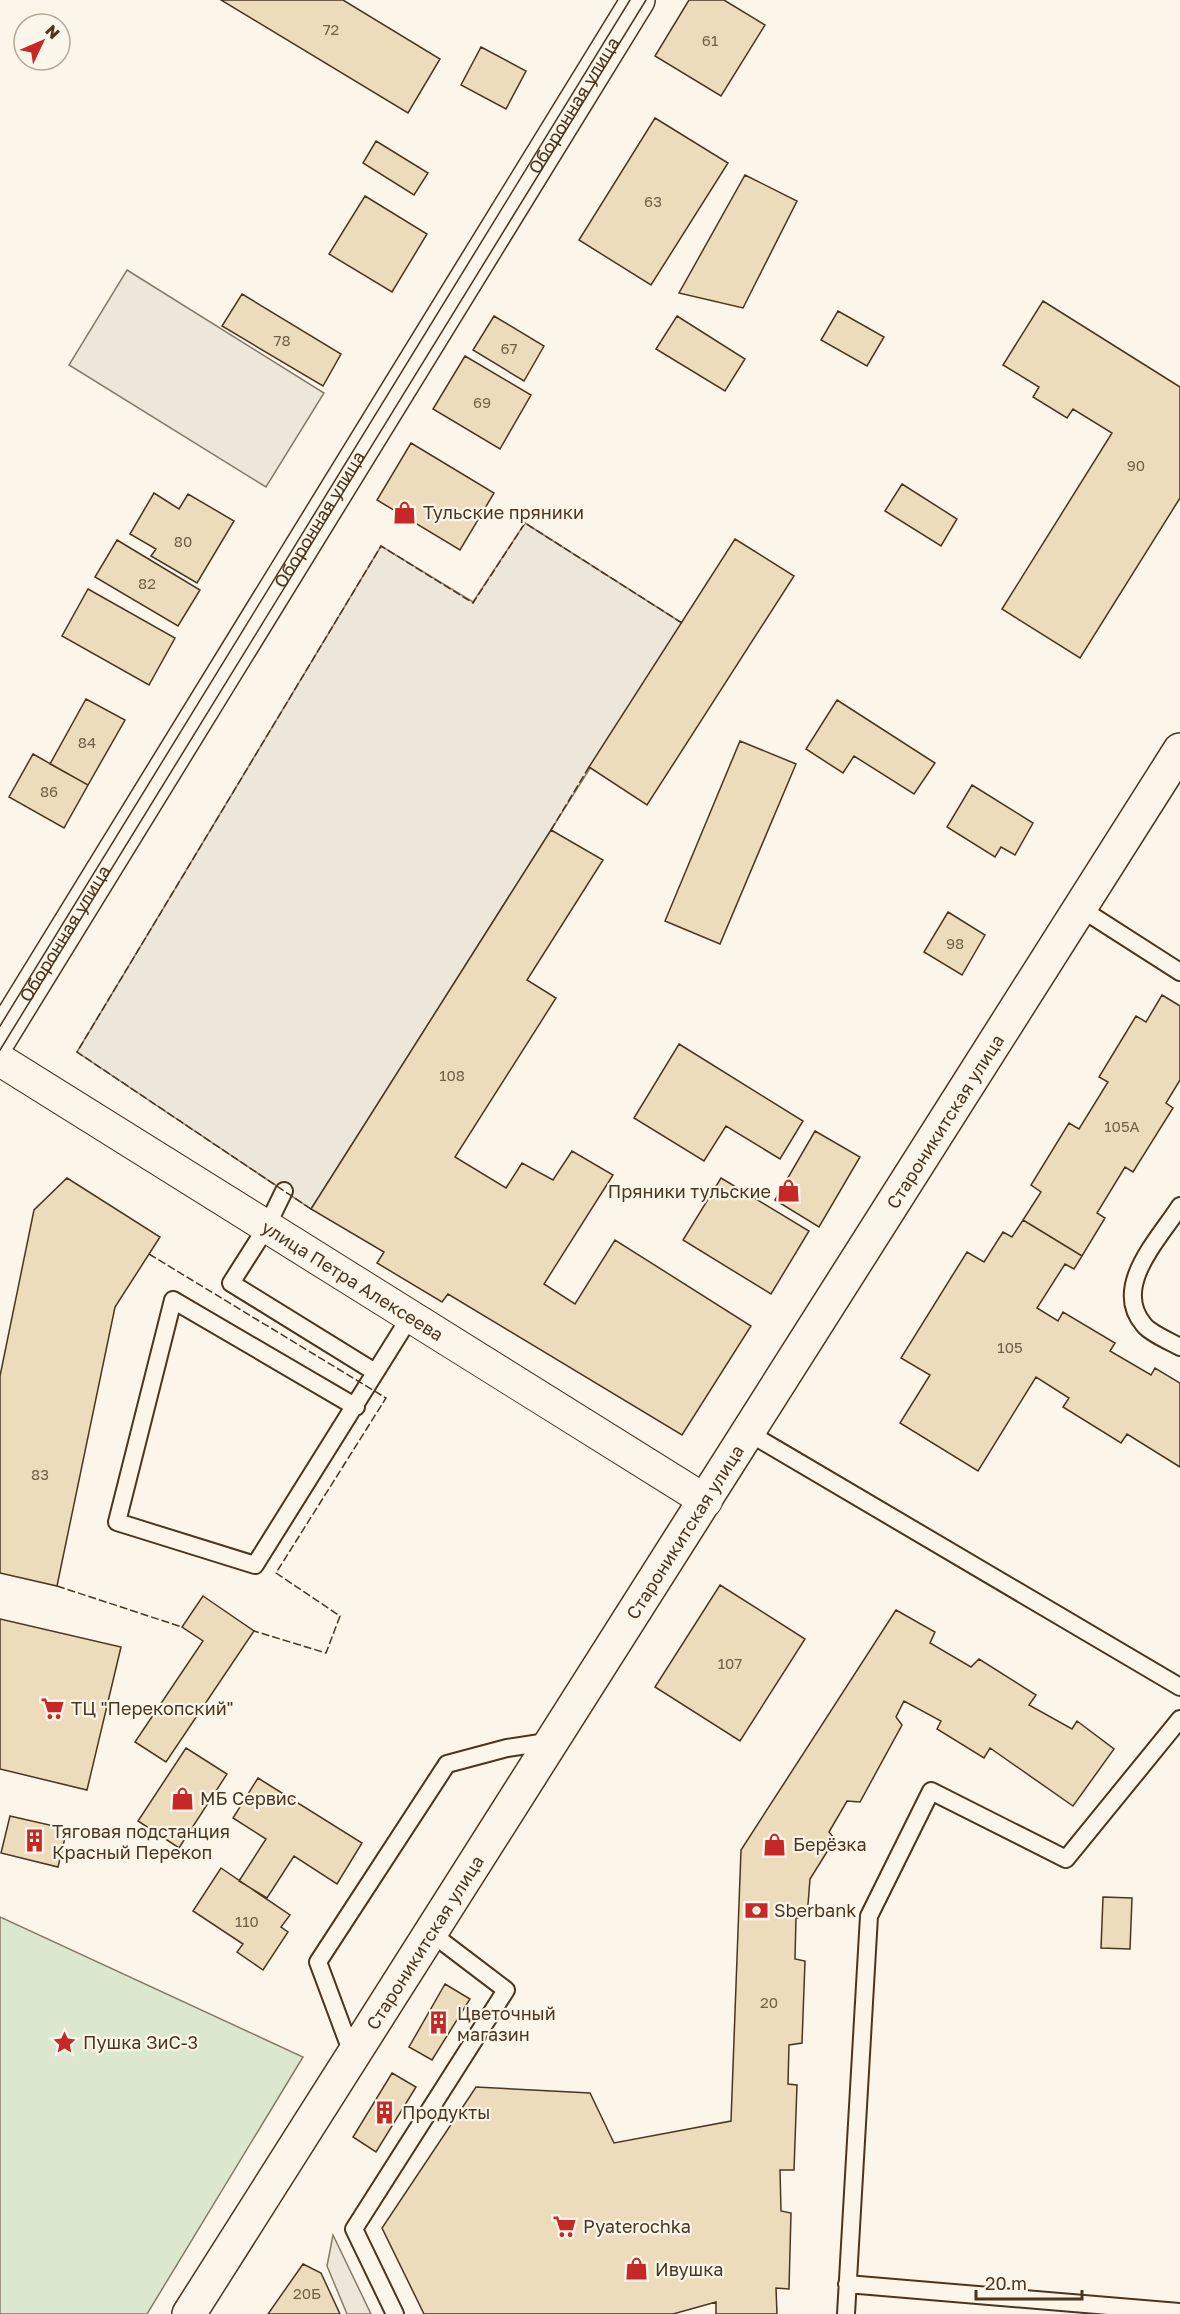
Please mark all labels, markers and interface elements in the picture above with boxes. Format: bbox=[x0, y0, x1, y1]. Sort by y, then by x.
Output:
north arrow bbox=[12, 12, 72, 72]
text: N bbox=[41, 20, 64, 43]
house number: 72 bbox=[323, 20, 339, 38]
house number: 61 bbox=[702, 31, 718, 49]
street label: Оборонная улица bbox=[523, 33, 624, 178]
house number: 63 bbox=[644, 192, 662, 210]
house number: 78 bbox=[273, 331, 291, 349]
house number: 67 bbox=[500, 339, 518, 357]
house number: 69 bbox=[473, 393, 491, 411]
street label: Оборонная улица bbox=[269, 447, 369, 592]
house number: 90 bbox=[1127, 456, 1145, 474]
shop icon: Тульские пряники bbox=[392, 499, 418, 525]
place label: Тульские пряники bbox=[423, 501, 584, 523]
house number: 80 bbox=[174, 532, 192, 550]
house number: 82 bbox=[138, 574, 156, 592]
house number: 84 bbox=[78, 733, 96, 751]
house number: 86 bbox=[40, 782, 58, 800]
street label: Оборонная улица bbox=[14, 861, 115, 1006]
house number: 98 bbox=[946, 934, 964, 952]
street label: Староникитская улица bbox=[881, 1030, 1008, 1213]
house number: 108 bbox=[439, 1066, 465, 1084]
house number: 105А bbox=[1104, 1117, 1140, 1135]
shop icon: Пряники тульские bbox=[776, 1178, 802, 1204]
place label: Пряники тульские bbox=[608, 1180, 771, 1202]
street label: улица Петра Алексеева bbox=[258, 1215, 448, 1345]
house number: 105 bbox=[997, 1338, 1023, 1356]
street label: Староникитская улица bbox=[621, 1440, 748, 1623]
house number: 83 bbox=[31, 1465, 49, 1483]
house number: 107 bbox=[718, 1654, 742, 1672]
supermarket icon: ТЦ "Перекопский" bbox=[40, 1695, 66, 1721]
place label: ТЦ "Перекопский" bbox=[71, 1697, 234, 1719]
shop icon: МБ Сервис bbox=[169, 1785, 195, 1811]
place label: МБ Сервис bbox=[200, 1787, 297, 1809]
place label: Тяговая подстанция Красный Перекоп bbox=[52, 1820, 230, 1863]
building icon: Тяговая подстанция Красный Перекоп bbox=[21, 1828, 47, 1854]
shop icon: Берёзка bbox=[762, 1831, 788, 1857]
place label: Берёзка bbox=[793, 1833, 867, 1855]
street label: Староникитская улица bbox=[361, 1851, 488, 2034]
bank icon: Sberbank bbox=[743, 1897, 769, 1923]
place label: Sberbank bbox=[774, 1899, 857, 1921]
house number: 110 bbox=[235, 1912, 259, 1930]
house number: 20 bbox=[760, 1993, 778, 2011]
place label: Цветочный магазин bbox=[457, 2002, 556, 2045]
building icon: Цветочный магазин bbox=[426, 2010, 452, 2036]
place icon: Пушка ЗиС-3 bbox=[52, 2029, 78, 2055]
place label: Пушка ЗиС-3 bbox=[83, 2031, 198, 2053]
building icon: Продукты bbox=[371, 2099, 397, 2125]
place label: Продукты bbox=[402, 2101, 490, 2123]
supermarket icon: Pyaterochka bbox=[552, 2213, 578, 2239]
place label: Pyaterochka bbox=[583, 2215, 691, 2237]
shop icon: Ивушка bbox=[624, 2256, 650, 2282]
place label: Ивушка bbox=[655, 2258, 724, 2280]
scale bar bbox=[976, 2263, 1082, 2301]
text: 20 m bbox=[985, 2272, 1027, 2294]
house number: 20Б bbox=[293, 2284, 321, 2302]

